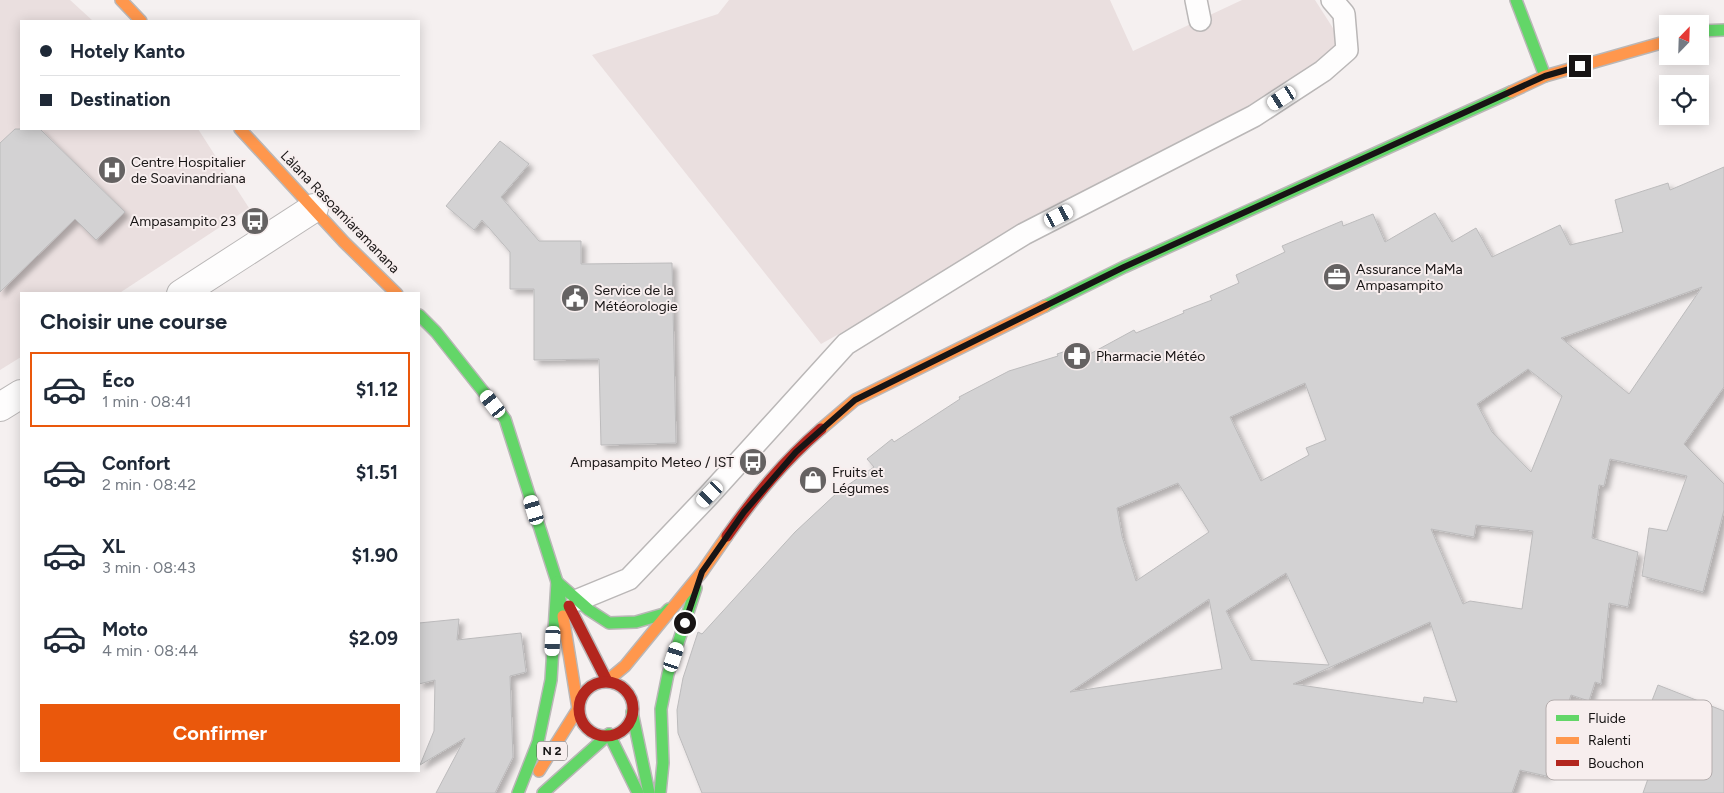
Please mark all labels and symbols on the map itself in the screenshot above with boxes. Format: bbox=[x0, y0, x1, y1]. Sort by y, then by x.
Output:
north arrow bbox=[1659, 15, 1709, 65]
route end bbox=[1569, 55, 1591, 77]
car bbox=[1265, 84, 1298, 112]
street label: Làlana Rasoamiaramanana bbox=[277, 147, 403, 277]
place label: Centre Hospitalier de Soavinandriana bbox=[131, 154, 246, 187]
hospital icon: Centre Hospitalier de Soavinandriana bbox=[97, 155, 127, 185]
car bbox=[1042, 203, 1075, 229]
bus stop icon: Ampasampito 23 bbox=[240, 206, 270, 236]
place label: Ampasampito 23 bbox=[130, 213, 236, 230]
place label: Assurance MaMa Ampasampito bbox=[1356, 261, 1463, 294]
office icon: Assurance MaMa Ampasampito bbox=[1322, 262, 1352, 292]
place label: Service de la Météorologie bbox=[594, 282, 678, 315]
public building icon: Service de la Météorologie bbox=[560, 283, 590, 313]
pharmacy icon: Pharmacie Météo bbox=[1062, 341, 1092, 371]
place label: Pharmacie Météo bbox=[1096, 348, 1205, 365]
car bbox=[477, 388, 508, 420]
bus stop icon: Ampasampito Meteo / IST bbox=[738, 447, 768, 477]
place label: Ampasampito Meteo / IST bbox=[570, 454, 734, 471]
place label: Fruits et Légumes bbox=[832, 464, 889, 497]
shop icon: Fruits et Légumes bbox=[798, 465, 828, 495]
car bbox=[694, 478, 725, 510]
car bbox=[522, 493, 545, 527]
route start bbox=[674, 612, 696, 634]
car bbox=[544, 626, 561, 656]
car bbox=[662, 640, 685, 674]
legend bbox=[1546, 700, 1712, 780]
text: Fluide bbox=[1588, 710, 1626, 727]
text: Ralenti bbox=[1588, 732, 1631, 749]
road number: N 2 bbox=[537, 741, 567, 760]
text: Bouchon bbox=[1588, 755, 1644, 772]

